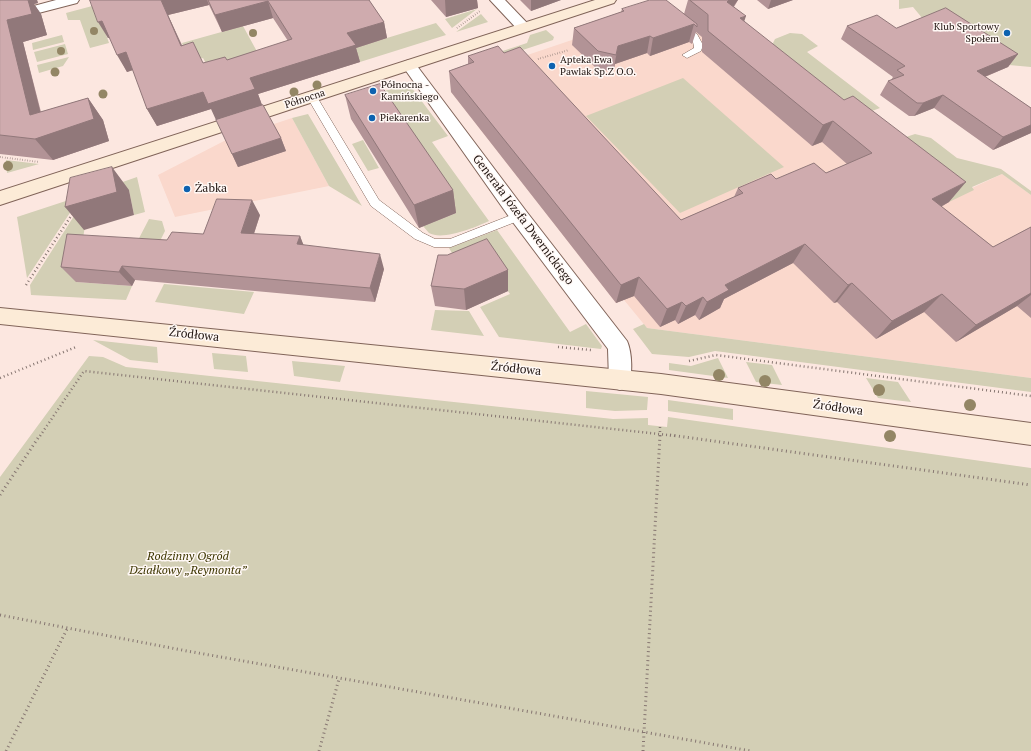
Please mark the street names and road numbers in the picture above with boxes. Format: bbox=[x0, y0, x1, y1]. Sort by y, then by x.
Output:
street label: Północna bbox=[283, 87, 327, 111]
street label: Generała Józefa Dwernickiego bbox=[469, 152, 577, 288]
street label: Źródłowa bbox=[168, 325, 220, 345]
street label: Źródłowa bbox=[490, 359, 542, 379]
street label: Źródłowa bbox=[812, 397, 864, 419]

